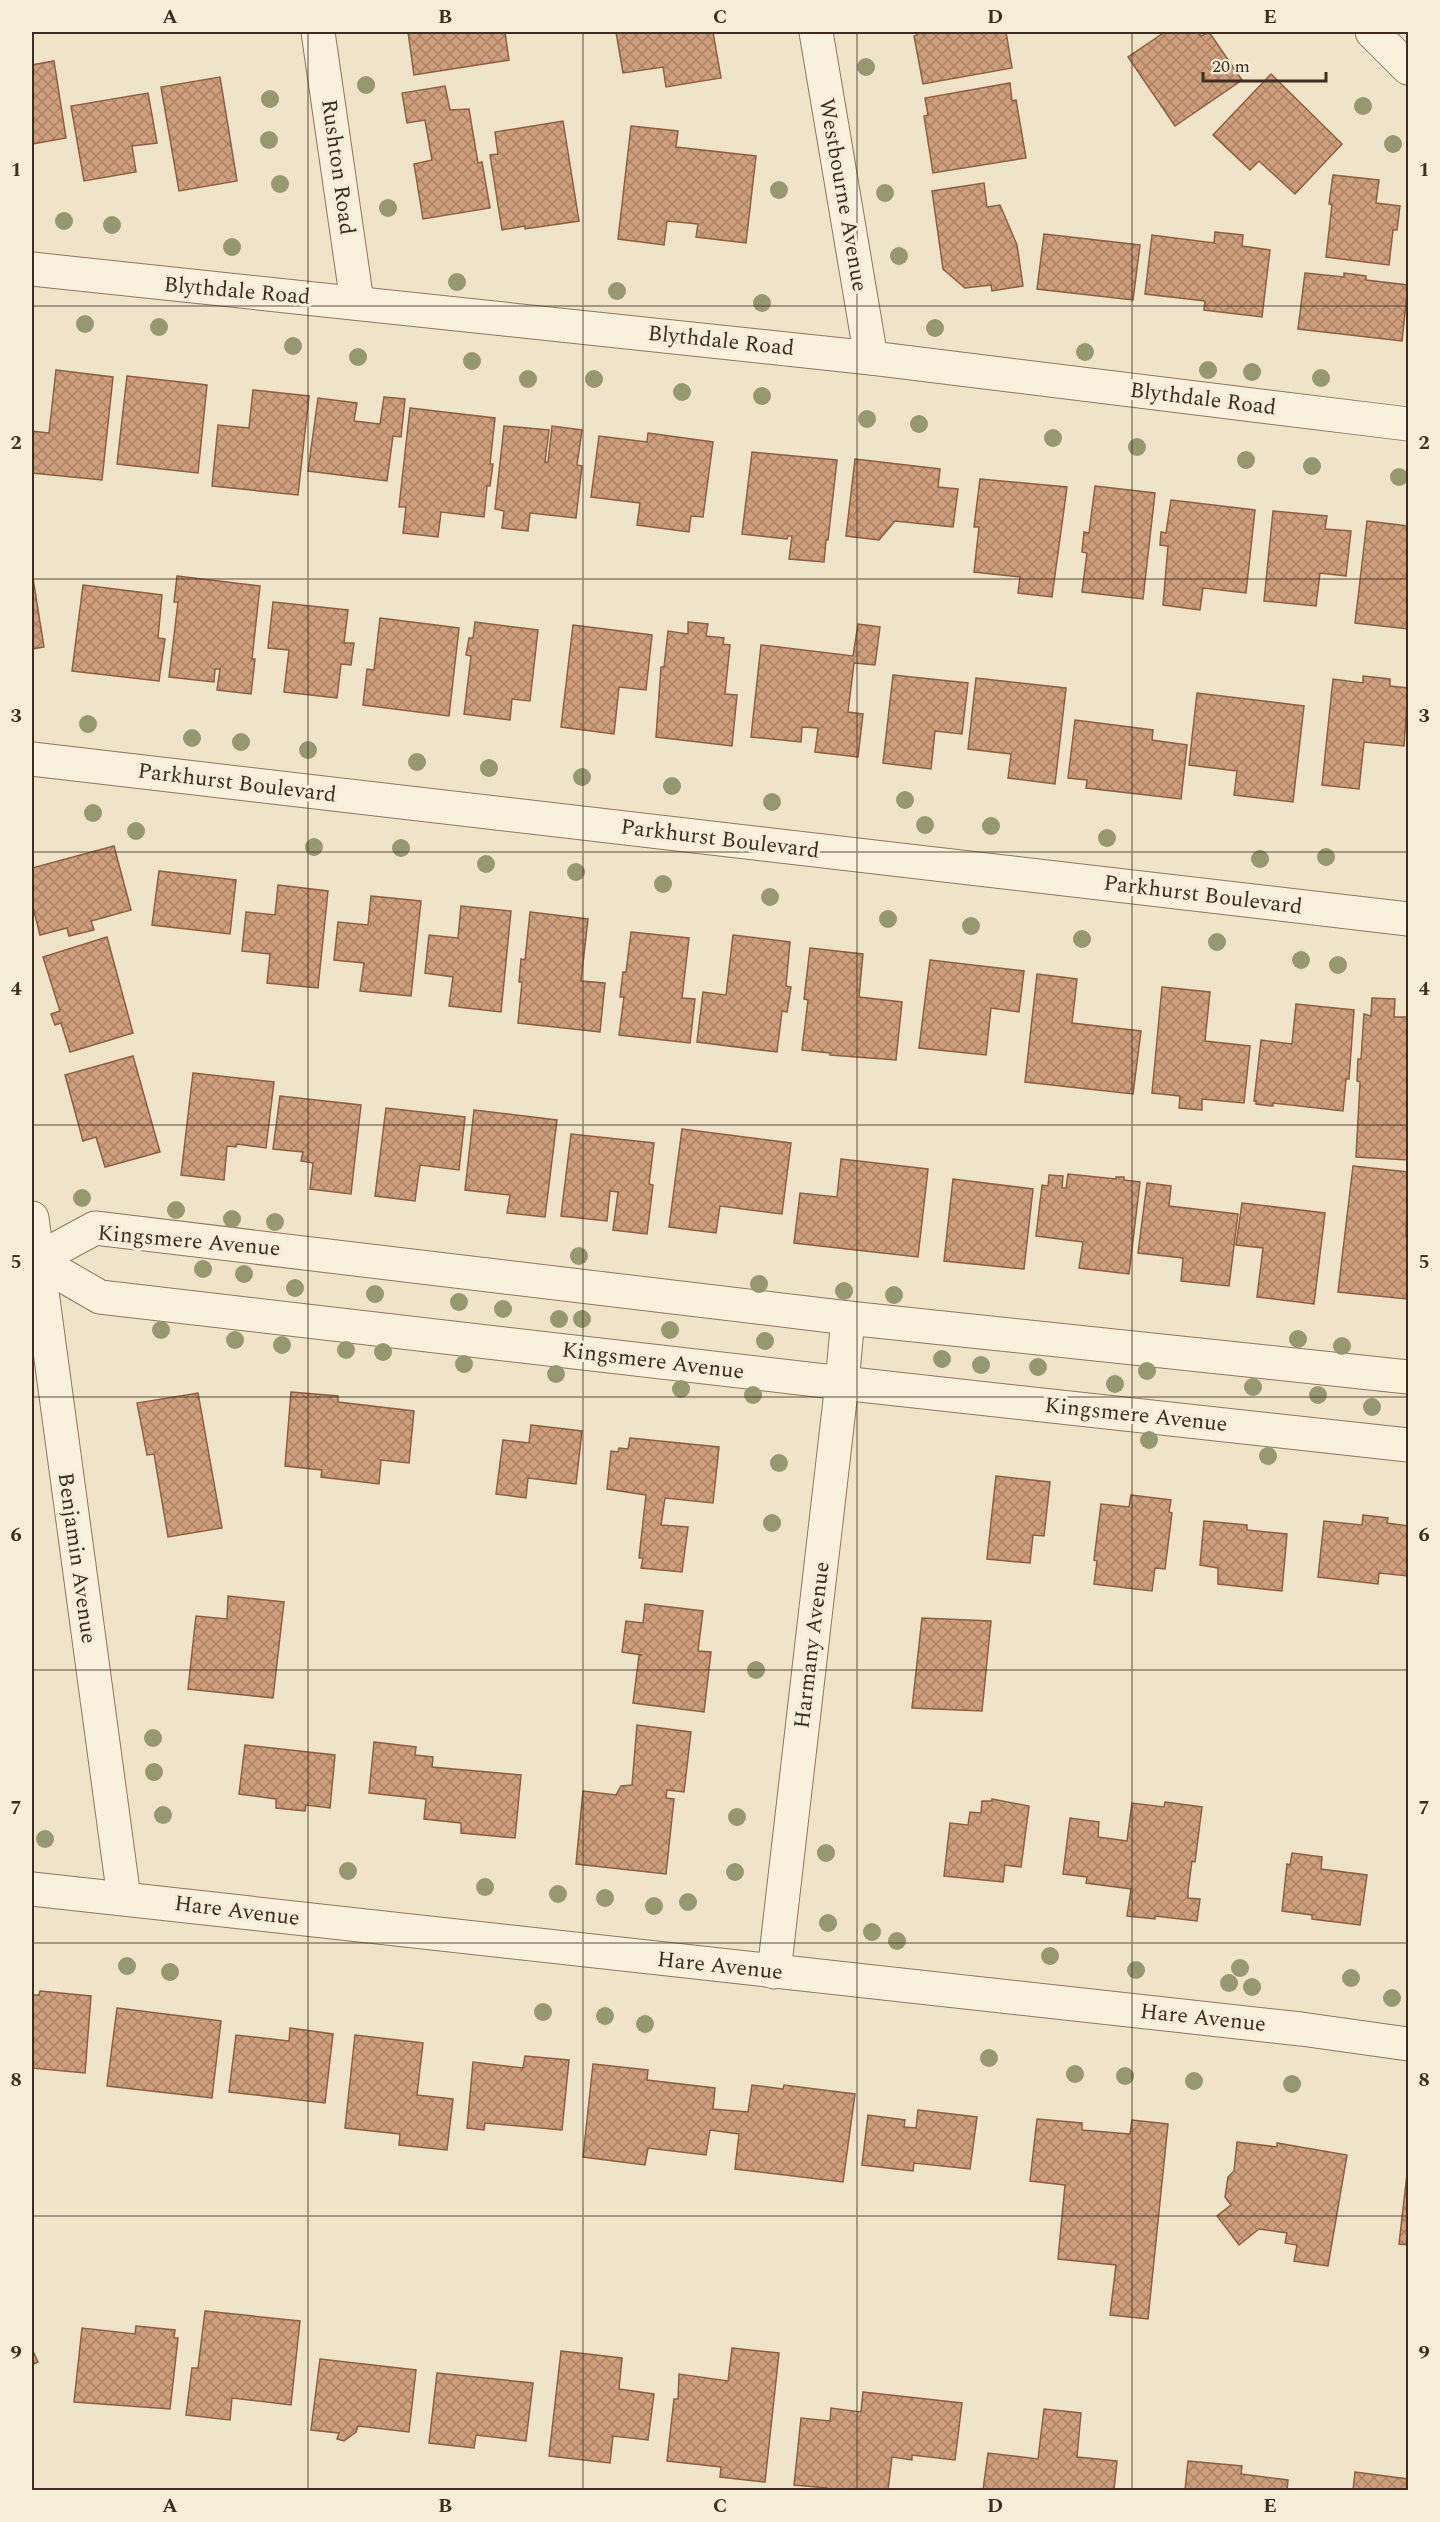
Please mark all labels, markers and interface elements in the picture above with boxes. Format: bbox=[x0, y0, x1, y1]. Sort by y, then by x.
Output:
text: A bbox=[162, 2, 178, 32]
text: B bbox=[438, 2, 452, 32]
text: C bbox=[713, 2, 727, 32]
text: D bbox=[987, 2, 1003, 32]
text: E bbox=[1263, 2, 1277, 32]
scale bar bbox=[1203, 45, 1326, 83]
text: 20 m bbox=[1212, 53, 1250, 80]
street label: Westbourne Avenue bbox=[810, 96, 876, 294]
street label: Rushton Road bbox=[312, 97, 364, 237]
text: 1 bbox=[10, 155, 22, 185]
text: 1 bbox=[1418, 155, 1430, 185]
street label: Blythdale Road bbox=[162, 268, 312, 314]
street label: Blythdale Road bbox=[646, 317, 796, 365]
street label: Blythdale Road bbox=[1128, 374, 1278, 424]
text: 2 bbox=[10, 428, 22, 458]
text: 2 bbox=[1418, 428, 1430, 458]
text: 3 bbox=[10, 701, 22, 731]
text: 3 bbox=[1418, 701, 1430, 731]
street label: Parkhurst Boulevard bbox=[136, 754, 338, 812]
street label: Parkhurst Boulevard bbox=[619, 810, 821, 868]
street label: Parkhurst Boulevard bbox=[1102, 866, 1304, 924]
text: 4 bbox=[10, 974, 22, 1004]
text: 4 bbox=[1418, 974, 1430, 1004]
street label: Kingsmere Avenue bbox=[96, 1217, 282, 1265]
text: 5 bbox=[10, 1247, 22, 1277]
text: 5 bbox=[1418, 1247, 1430, 1277]
street label: Kingsmere Avenue bbox=[560, 1333, 746, 1389]
street label: Kingsmere Avenue bbox=[1043, 1389, 1229, 1441]
street label: Benjamin Avenue bbox=[49, 1470, 105, 1646]
text: 6 bbox=[10, 1520, 22, 1550]
text: 6 bbox=[1418, 1520, 1430, 1550]
street label: Harmany Avenue bbox=[785, 1560, 839, 1730]
text: 7 bbox=[10, 1793, 22, 1823]
text: 7 bbox=[1418, 1793, 1430, 1823]
street label: Hare Avenue bbox=[172, 1887, 302, 1935]
street label: Hare Avenue bbox=[656, 1943, 784, 1989]
street label: Hare Avenue bbox=[1139, 1995, 1267, 2041]
text: 8 bbox=[10, 2065, 22, 2095]
text: 8 bbox=[1418, 2065, 1430, 2095]
text: 9 bbox=[10, 2338, 22, 2368]
text: 9 bbox=[1418, 2338, 1430, 2368]
text: A bbox=[162, 2491, 178, 2521]
text: B bbox=[438, 2491, 452, 2521]
text: C bbox=[713, 2491, 727, 2521]
text: D bbox=[987, 2491, 1003, 2521]
text: E bbox=[1263, 2491, 1277, 2521]

